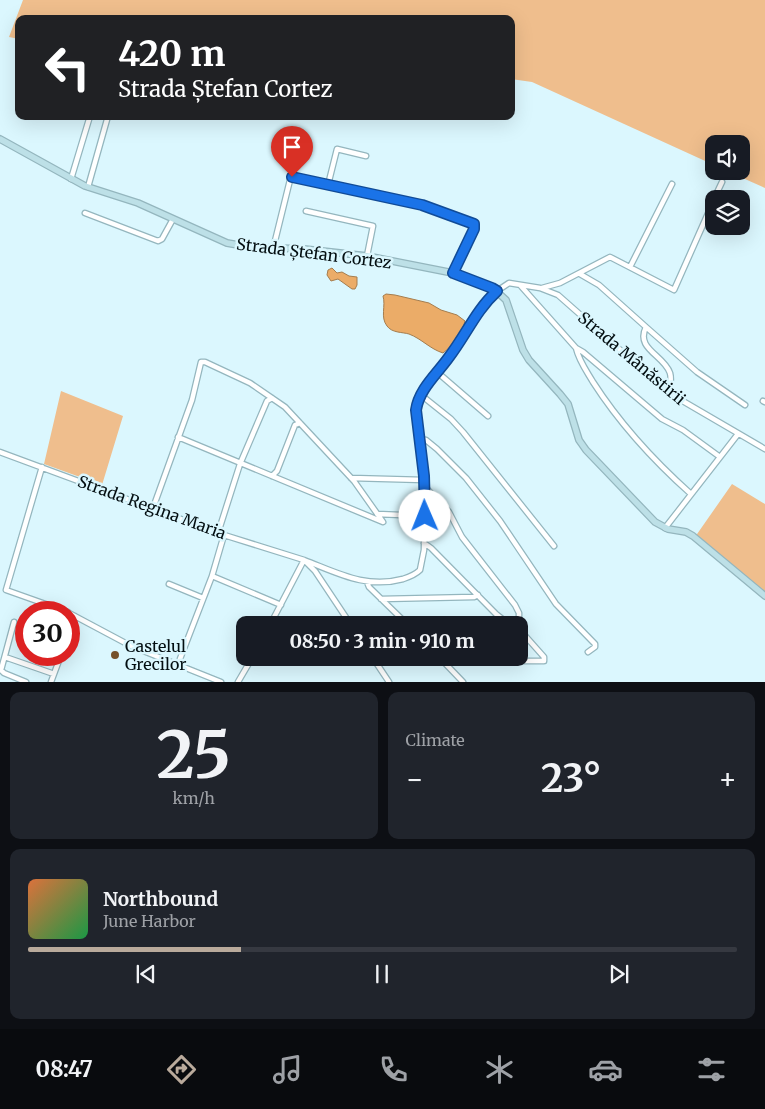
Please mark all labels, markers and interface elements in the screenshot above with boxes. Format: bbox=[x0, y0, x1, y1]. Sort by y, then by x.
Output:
text: 420 m bbox=[118, 32, 226, 76]
icon: left bbox=[35, 35, 100, 100]
text: Strada Ștefan Cortez bbox=[118, 75, 333, 103]
pin bbox=[271, 126, 313, 177]
icon: arrive bbox=[278, 133, 306, 161]
map controls bbox=[705, 135, 750, 235]
button: sound bbox=[705, 135, 750, 180]
button: layers bbox=[705, 190, 750, 235]
street label: Strada Ștefan Cortez bbox=[235, 234, 393, 273]
street label: Strada Mânăstirii bbox=[574, 307, 690, 409]
street label: Strada Regina Maria bbox=[75, 471, 229, 543]
position arrow bbox=[398, 489, 450, 541]
speed limit sign: 30 bbox=[15, 601, 80, 666]
text: 08:50 · 3 min · 910 m bbox=[289, 629, 475, 653]
place label: Castelul Grecilor bbox=[125, 636, 186, 674]
marker: Castelul Grecilor bbox=[109, 649, 121, 661]
text: 25 bbox=[156, 714, 231, 796]
text: Climate bbox=[406, 730, 465, 750]
text: 23° bbox=[541, 755, 601, 802]
text: − bbox=[406, 761, 424, 797]
text: + bbox=[718, 761, 737, 797]
text: km/h bbox=[173, 788, 215, 808]
text: Northbound bbox=[103, 887, 218, 911]
text: June Harbor bbox=[103, 911, 196, 931]
icon: previous bbox=[132, 960, 160, 988]
icon: pause bbox=[368, 960, 396, 988]
icon: next bbox=[605, 960, 633, 988]
icon: directions bbox=[164, 1052, 199, 1087]
icon: music bbox=[270, 1052, 305, 1087]
icon: phone bbox=[376, 1052, 411, 1087]
icon: climate bbox=[482, 1052, 517, 1087]
icon: car bbox=[588, 1052, 623, 1087]
icon: filters bbox=[694, 1052, 729, 1087]
text: 08:47 bbox=[36, 1055, 93, 1083]

